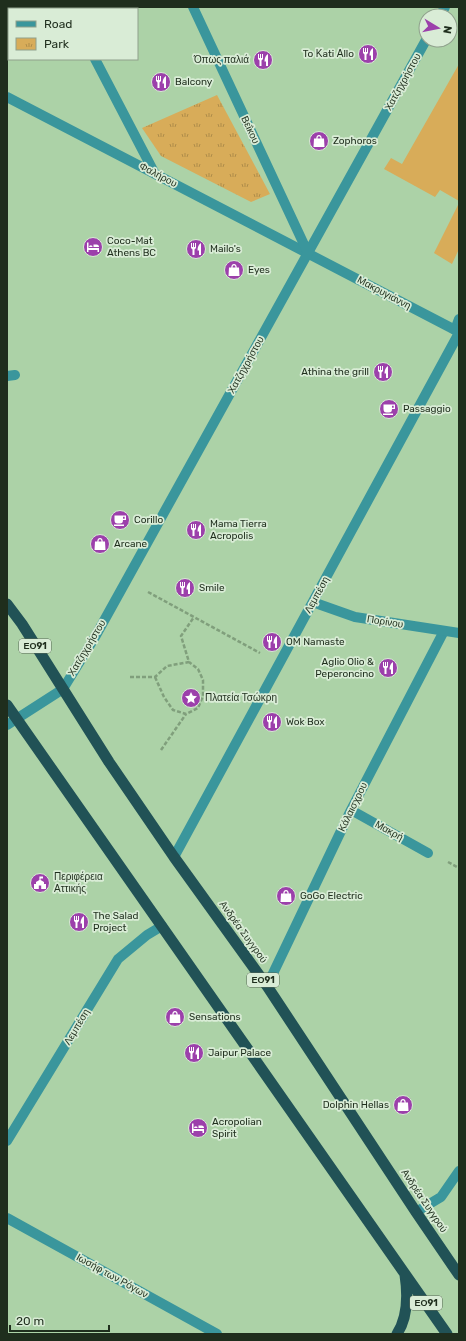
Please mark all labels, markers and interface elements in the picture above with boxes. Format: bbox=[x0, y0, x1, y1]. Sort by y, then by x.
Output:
legend bbox=[8, 8, 138, 60]
north arrow bbox=[418, 8, 458, 48]
text: Road bbox=[44, 17, 72, 31]
text: N bbox=[440, 25, 454, 35]
text: Park bbox=[44, 37, 70, 51]
restaurant icon: To Κati Αllo bbox=[357, 43, 379, 65]
place label: To Κati Αllo bbox=[303, 48, 354, 60]
restaurant icon: Όπως παλιά bbox=[252, 49, 274, 71]
street label: Χατζηχρήστου bbox=[382, 51, 424, 113]
place label: Όπως παλιά bbox=[193, 54, 249, 66]
restaurant icon: Balcony bbox=[150, 71, 172, 93]
place label: Balcony bbox=[175, 76, 213, 88]
street label: Βεΐκου bbox=[238, 114, 262, 146]
shop icon: Zophoros bbox=[308, 130, 330, 152]
place label: Zophoros bbox=[333, 135, 377, 147]
street label: Φαλήρου bbox=[137, 160, 179, 190]
place label: Coco-Mat Athens BC bbox=[107, 235, 156, 259]
hotel icon: Coco-Mat Athens BC bbox=[82, 236, 104, 258]
restaurant icon: Mailo's bbox=[185, 238, 207, 260]
place label: Mailo's bbox=[210, 243, 241, 255]
shop icon: Eyes bbox=[223, 259, 245, 281]
place label: Eyes bbox=[248, 264, 270, 276]
street label: Μακρυγιάννη bbox=[355, 274, 413, 312]
street label: Χατζηχρήστου bbox=[225, 334, 267, 396]
restaurant icon: Athina the grill bbox=[372, 361, 394, 383]
place label: Athina the grill bbox=[301, 366, 369, 378]
cafe icon: Passaggio bbox=[378, 398, 400, 420]
place label: Passaggio bbox=[403, 403, 451, 415]
cafe icon: Corillo bbox=[109, 509, 131, 531]
place label: Corillo bbox=[134, 514, 163, 526]
place label: Mama Tierra Acropolis bbox=[210, 518, 267, 542]
restaurant icon: Mama Tierra Acropolis bbox=[185, 519, 207, 541]
shop icon: Arcane bbox=[89, 533, 111, 555]
place label: Arcane bbox=[114, 538, 148, 550]
street label: Λεμπέση bbox=[302, 575, 332, 615]
restaurant icon: Smile bbox=[174, 577, 196, 599]
place label: Smile bbox=[199, 582, 225, 594]
street label: Πορίνου bbox=[366, 613, 404, 631]
street label: Χατζηχρήστου bbox=[65, 618, 109, 678]
restaurant icon: OM Namaste bbox=[261, 631, 283, 653]
place label: OM Namaste bbox=[286, 636, 345, 648]
road number: ΕΟ91 bbox=[19, 639, 51, 653]
place label: Aglio Olio & Peperoncino bbox=[315, 656, 374, 680]
restaurant icon: Aglio Olio & Peperoncino bbox=[377, 657, 399, 679]
place icon: Πλατεία Τσώκρη bbox=[180, 687, 202, 709]
place label: Πλατεία Τσώκρη bbox=[205, 692, 277, 704]
restaurant icon: Wok Box bbox=[261, 711, 283, 733]
place label: Wok Box bbox=[286, 716, 325, 728]
street label: Κάλαισχρου bbox=[336, 780, 370, 834]
street label: Μακρή bbox=[373, 818, 405, 844]
place label: Περιφέρεια Αττικής bbox=[54, 871, 103, 895]
public building icon: Περιφέρεια Αττικής bbox=[29, 872, 51, 894]
shop icon: GoGo Electric bbox=[275, 885, 297, 907]
place label: GoGo Electric bbox=[300, 890, 363, 902]
street label: Ανδρέα Συγγρού bbox=[216, 899, 270, 965]
place label: The Salad Project bbox=[93, 910, 138, 934]
restaurant icon: The Salad Project bbox=[68, 911, 90, 933]
road number: ΕΟ91 bbox=[247, 973, 279, 987]
shop icon: Sensations bbox=[164, 1006, 186, 1028]
street label: Λεμπέση bbox=[62, 1007, 92, 1047]
place label: Sensations bbox=[189, 1011, 241, 1023]
restaurant icon: Jaipur Palace bbox=[183, 1042, 205, 1064]
place label: Jaipur Palace bbox=[208, 1047, 272, 1059]
shop icon: Dolphin Hellas bbox=[392, 1094, 414, 1116]
place label: Dolphin Hellas bbox=[323, 1099, 389, 1111]
place label: Acropolian Spirit bbox=[212, 1116, 262, 1140]
hotel icon: Acropolian Spirit bbox=[187, 1117, 209, 1139]
street label: Ανδρέα Συγγρού bbox=[398, 1167, 450, 1235]
street label: Ιωσήφ των Ρόγων bbox=[74, 1251, 150, 1301]
road number: ΕΟ91 bbox=[410, 1296, 442, 1310]
scale bar bbox=[10, 1307, 109, 1333]
text: 20 m bbox=[16, 1314, 44, 1328]

